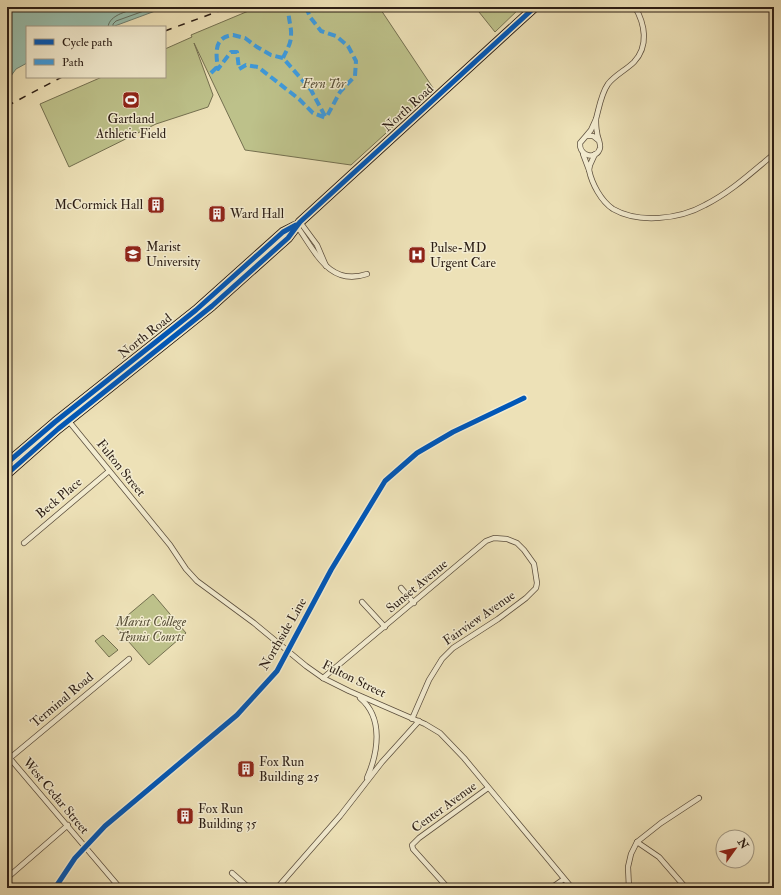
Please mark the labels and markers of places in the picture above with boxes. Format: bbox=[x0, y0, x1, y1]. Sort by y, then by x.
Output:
sports icon: Gartland Athletic Field bbox=[121, 90, 141, 110]
place label: Gartland Athletic Field bbox=[95, 111, 167, 142]
building icon: McCormick Hall bbox=[146, 195, 166, 215]
place label: McCormick Hall bbox=[54, 197, 144, 213]
building icon: Ward Hall bbox=[207, 204, 227, 224]
place label: Ward Hall bbox=[229, 206, 285, 222]
place label: Marist University bbox=[146, 239, 201, 271]
place label: Pulse-MD Urgent Care bbox=[430, 240, 496, 271]
school or university icon: Marist University bbox=[123, 244, 143, 264]
hospital icon: Pulse-MD Urgent Care bbox=[407, 245, 427, 265]
place label: Fox Run Building 25 bbox=[259, 754, 319, 785]
building icon: Fox Run Building 25 bbox=[236, 759, 256, 779]
place label: Fox Run Building 35 bbox=[198, 801, 257, 832]
building icon: Fox Run Building 35 bbox=[175, 806, 195, 826]

